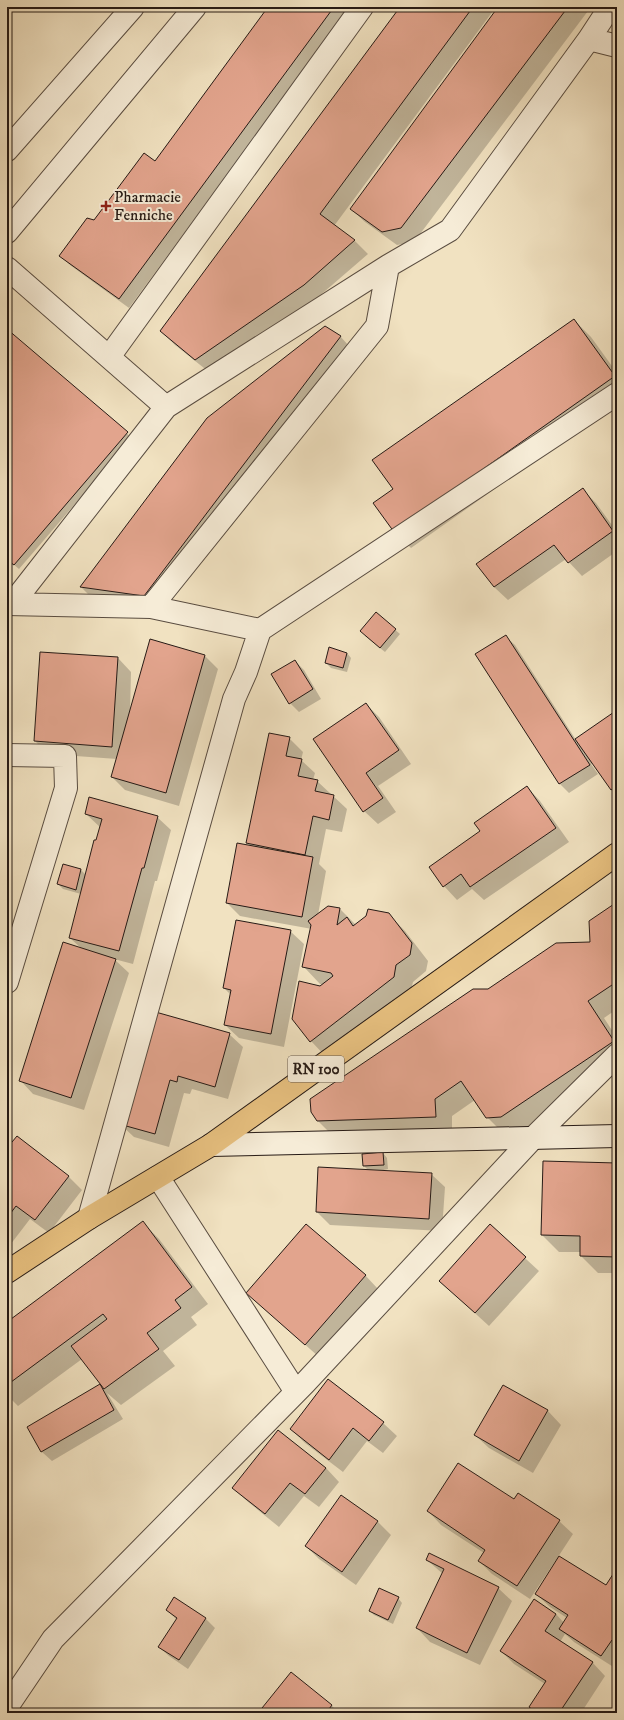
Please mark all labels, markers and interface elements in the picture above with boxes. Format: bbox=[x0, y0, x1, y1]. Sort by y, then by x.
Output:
place label: Pharmacie Fenniche bbox=[114, 187, 181, 225]
marker: Pharmacie Fenniche bbox=[101, 201, 111, 211]
road number: RN 100 bbox=[288, 1056, 344, 1082]

